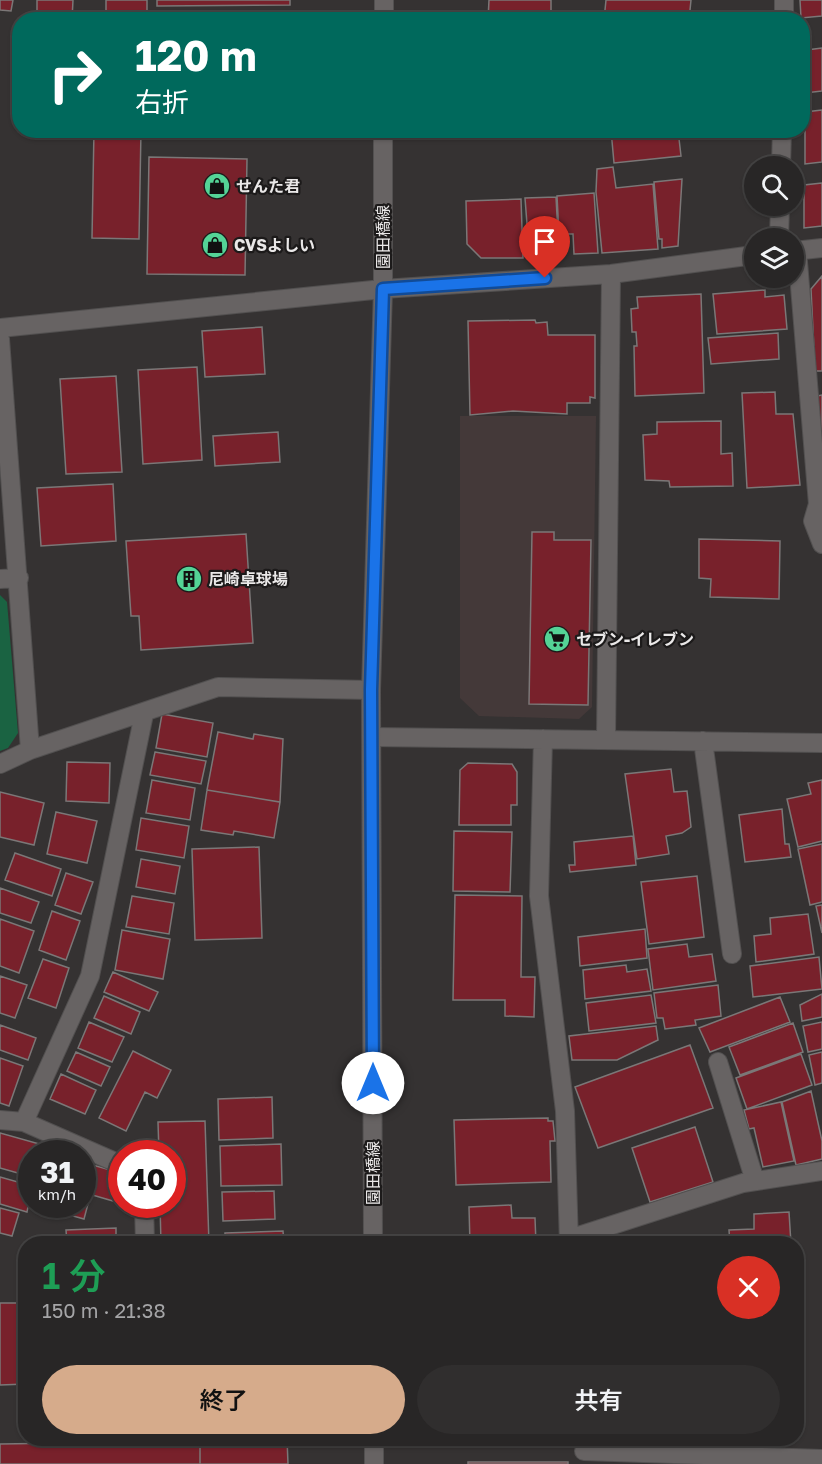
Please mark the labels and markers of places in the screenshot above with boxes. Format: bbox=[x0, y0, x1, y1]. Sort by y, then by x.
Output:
shop icon: せんた君 bbox=[202, 171, 232, 201]
place label: せんた君 bbox=[236, 176, 300, 196]
pin bbox=[519, 216, 570, 278]
shop icon: CVSよしい bbox=[200, 230, 230, 260]
place label: CVSよしい bbox=[234, 235, 315, 255]
building icon: 尼崎卓球場 bbox=[174, 564, 204, 594]
place label: 尼崎卓球場 bbox=[208, 569, 288, 589]
supermarket icon: セブン-イレブン bbox=[542, 624, 572, 654]
place label: セブン-イレブン bbox=[576, 629, 694, 649]

